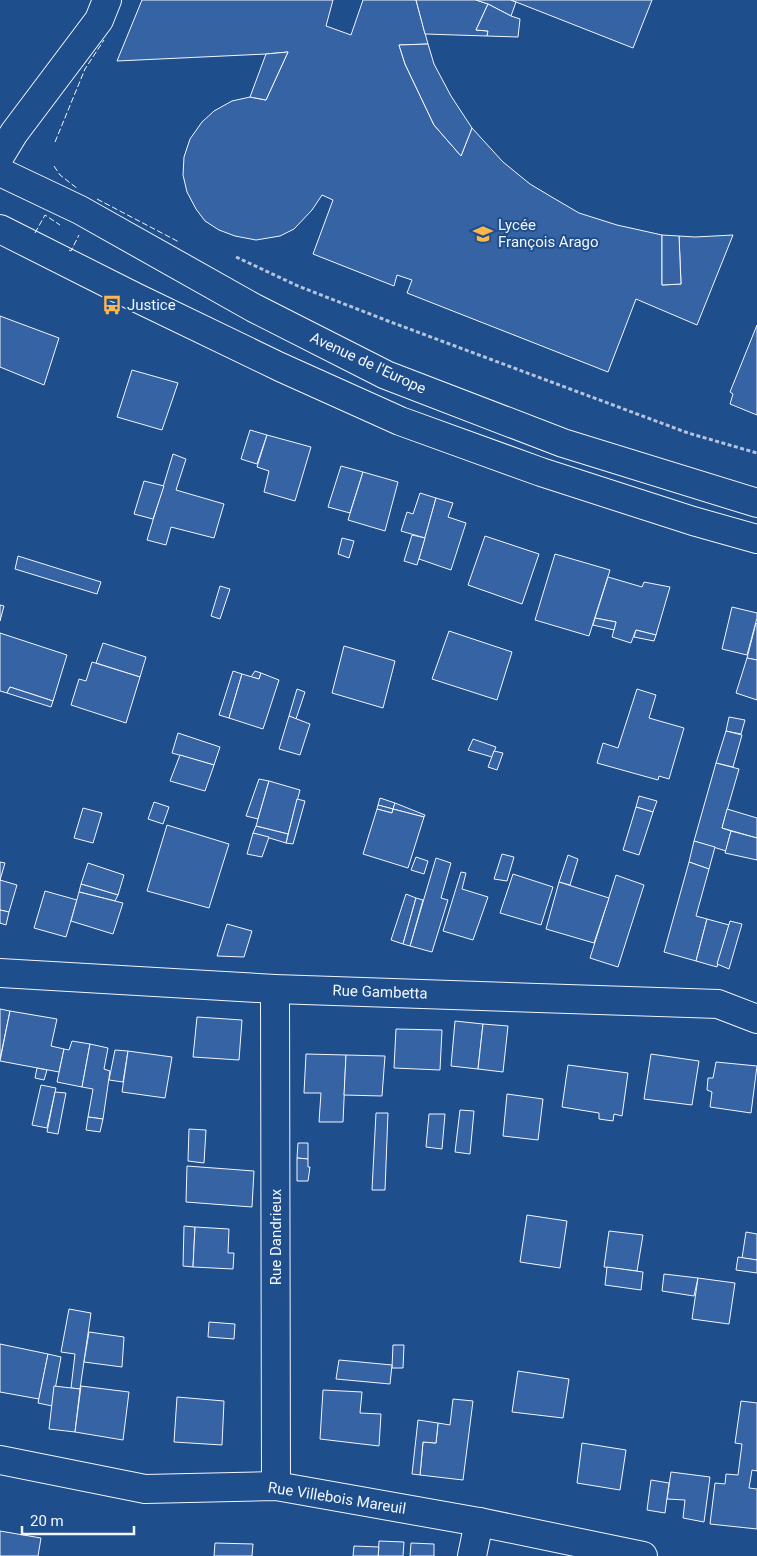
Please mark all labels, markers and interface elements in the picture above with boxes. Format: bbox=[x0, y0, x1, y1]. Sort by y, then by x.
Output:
place label: Lycée François Arago bbox=[498, 216, 599, 251]
school or university icon: Lycée François Arago bbox=[472, 223, 494, 245]
bus stop icon: Justice bbox=[101, 294, 123, 316]
place label: Justice bbox=[127, 296, 176, 314]
street label: Avenue de l'Europe bbox=[307, 328, 429, 398]
street label: Rue Gambetta bbox=[332, 981, 428, 1003]
street label: Rue Dandrieux bbox=[267, 1188, 285, 1285]
street label: Rue Villebois Mareuil bbox=[267, 1478, 407, 1518]
scale bar bbox=[22, 1504, 135, 1536]
text: 20 m bbox=[30, 1512, 64, 1530]

